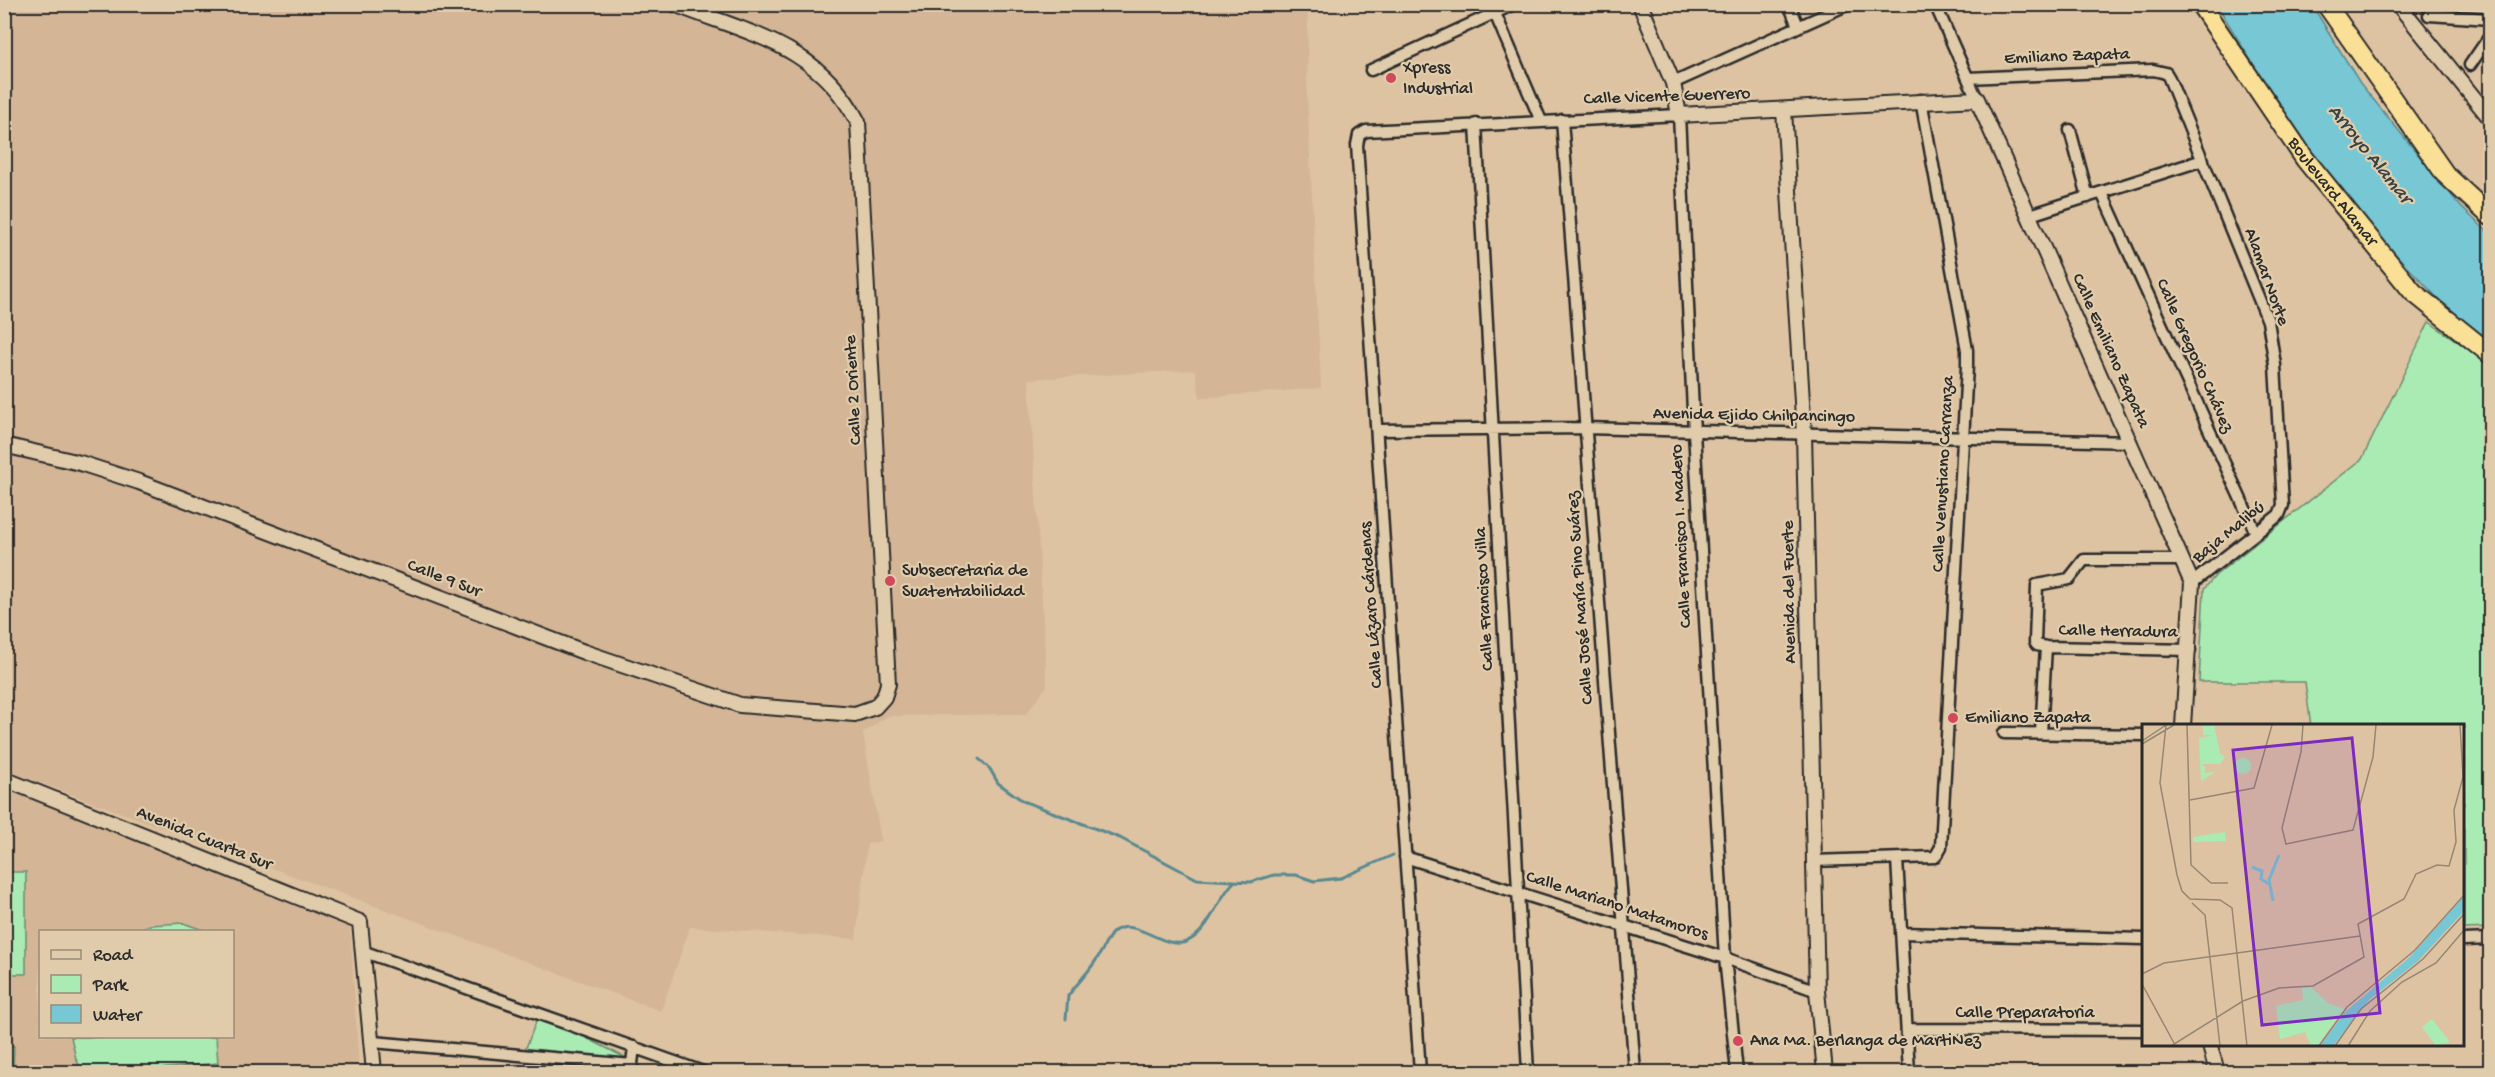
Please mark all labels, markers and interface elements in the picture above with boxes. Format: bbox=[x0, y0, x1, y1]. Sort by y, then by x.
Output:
street label: Emiliano Zapata bbox=[2004, 44, 2131, 70]
place label: Xpress Industrial bbox=[1402, 58, 1473, 100]
marker: Xpress Industrial bbox=[1384, 71, 1398, 85]
street label: Calle Vicente Guerrero bbox=[1583, 84, 1751, 110]
water label: Arroyo Alamar bbox=[2322, 101, 2418, 212]
street label: Boulevard Alamar bbox=[2282, 133, 2383, 252]
street label: Alamar Norte bbox=[2239, 225, 2294, 329]
street label: Calle Emiliano Zapata bbox=[2066, 270, 2154, 432]
street label: Calle Gregorio Chávez bbox=[2151, 276, 2238, 437]
street label: Calle 2 Oriente bbox=[841, 334, 867, 445]
street label: Calle Venustiano Carranza bbox=[1928, 374, 1960, 573]
street label: Avenida Ejido Chilpancingo bbox=[1653, 404, 1855, 428]
street label: Calle Francisco I. Madero bbox=[1667, 444, 1697, 628]
street label: Calle José María Pino Suárez bbox=[1563, 490, 1599, 705]
street label: Baja Malibú bbox=[2188, 497, 2270, 569]
street label: Calle Lázaro Cárdenas bbox=[1356, 520, 1388, 689]
street label: Avenida del Fuerte bbox=[1778, 520, 1802, 664]
street label: Calle Francisco Villa bbox=[1471, 526, 1499, 671]
street label: Calle 9 Sur bbox=[404, 555, 486, 603]
place label: Subsecretaria de Suatentabilidad bbox=[902, 561, 1028, 603]
marker: Subsecretaria de Suatentabilidad bbox=[883, 574, 897, 588]
street label: Calle Herradura bbox=[2058, 620, 2179, 644]
place label: Emiliano Zapata bbox=[1965, 708, 2092, 729]
marker: Emiliano Zapata bbox=[1946, 711, 1960, 725]
inset map bbox=[2142, 724, 2465, 1047]
street label: Avenida Cuarta Sur bbox=[133, 802, 276, 876]
street label: Calle Mariano Matamoros bbox=[1523, 867, 1712, 946]
legend bbox=[39, 930, 234, 1038]
text: Road bbox=[93, 946, 134, 967]
text: Park bbox=[92, 976, 129, 997]
street label: Calle Preparatoria bbox=[1956, 1003, 2096, 1024]
text: Water bbox=[93, 1006, 143, 1027]
place label: Ana Ma. Berlanga de MartiNez bbox=[1750, 1031, 1982, 1052]
marker: Ana Ma. Berlanga de MartiNez bbox=[1731, 1034, 1745, 1048]

